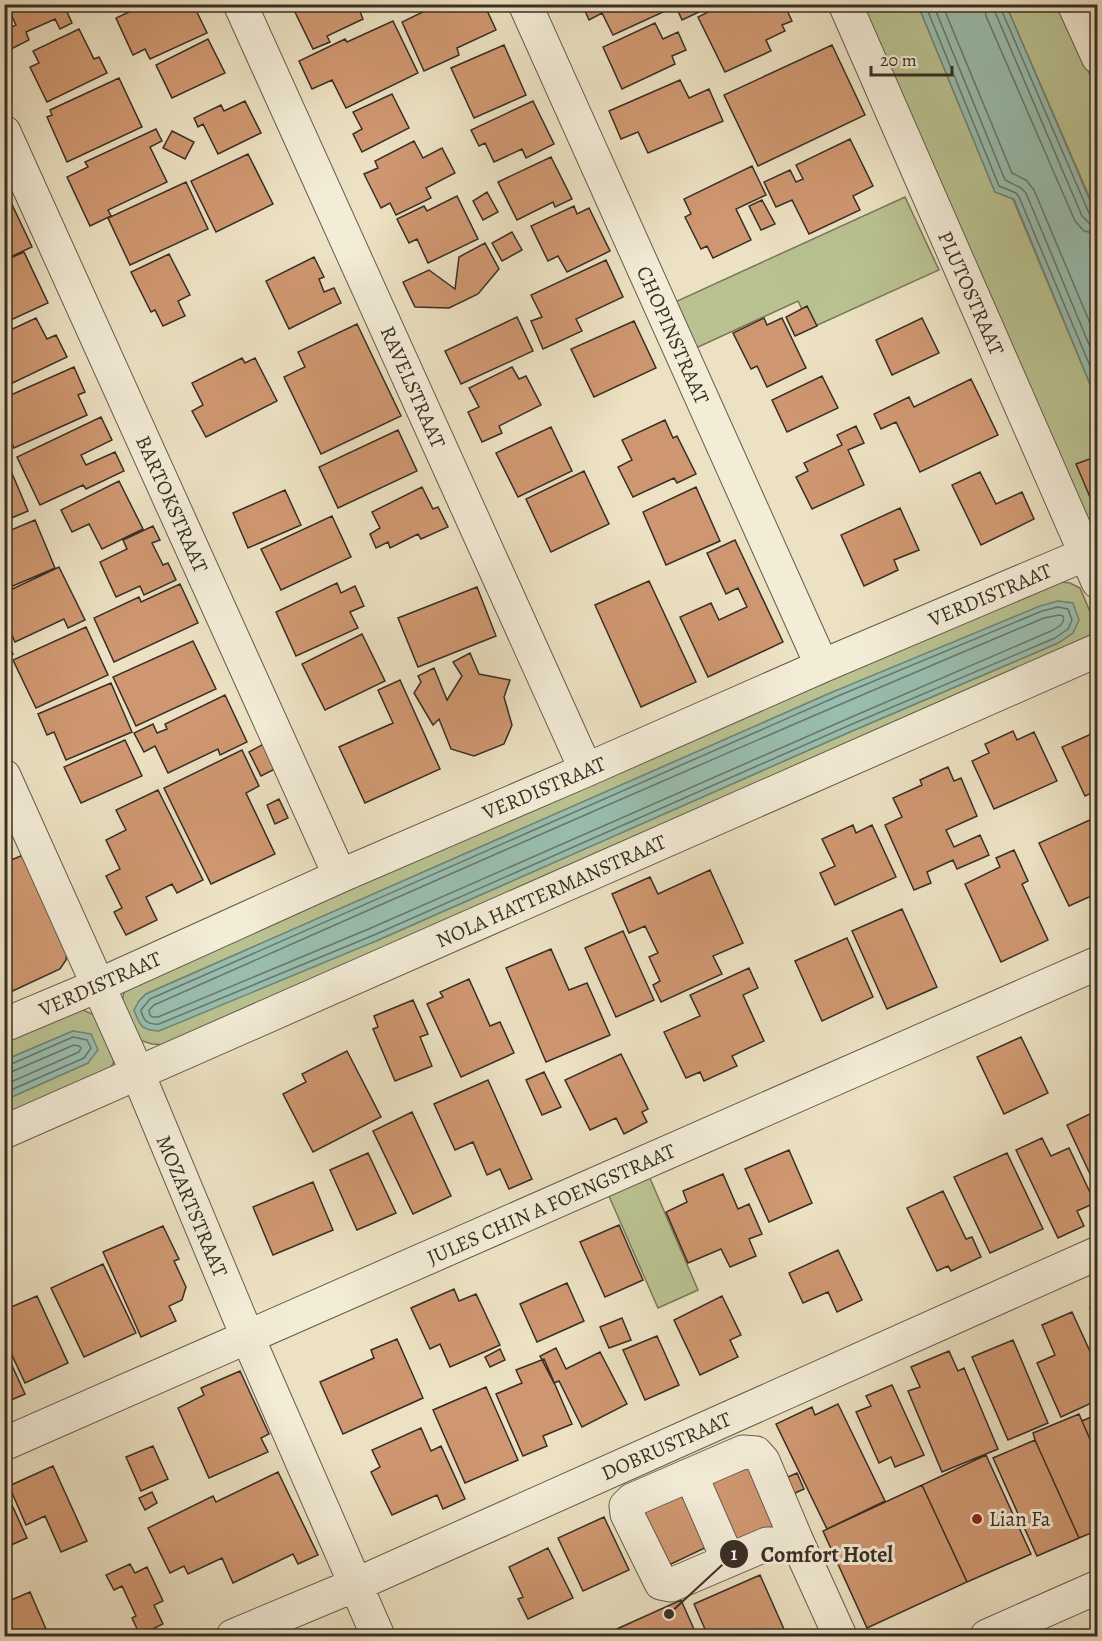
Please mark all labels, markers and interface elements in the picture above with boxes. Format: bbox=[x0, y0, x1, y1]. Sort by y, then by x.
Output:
scale bar bbox=[871, 39, 952, 77]
text: 20 m bbox=[880, 48, 917, 72]
street label: PLUTOSTRAAT bbox=[931, 226, 1011, 360]
street label: CHOPINSTRAAT bbox=[630, 261, 716, 409]
street label: RAVELSTRAAT bbox=[374, 321, 453, 453]
street label: BARTOKSTRAAT bbox=[129, 431, 215, 578]
street label: VERDISTRAAT bbox=[923, 556, 1056, 634]
street label: VERDISTRAAT bbox=[477, 749, 610, 827]
street label: NOLA HATTERMANSTRAAT bbox=[432, 827, 671, 954]
street label: VERDISTRAAT bbox=[33, 944, 166, 1024]
street label: MOZARTSTRAAT bbox=[150, 1131, 235, 1282]
street label: JULES CHIN A FOENGSTRAAT bbox=[423, 1136, 680, 1271]
street label: DOBRUSTRAAT bbox=[597, 1405, 736, 1487]
place label: Lian Fa bbox=[989, 1505, 1051, 1533]
marker: Lian Fa bbox=[970, 1512, 984, 1526]
callout: Comfort Hotel bbox=[719, 1534, 905, 1574]
text: Comfort Hotel bbox=[761, 1540, 893, 1570]
text: 1 bbox=[731, 1542, 738, 1566]

